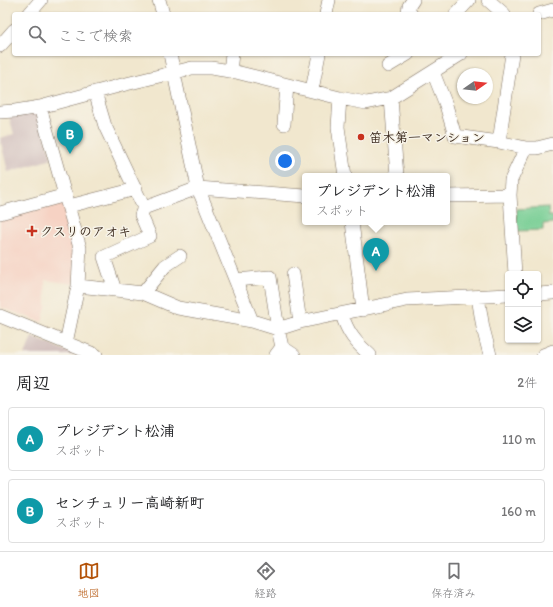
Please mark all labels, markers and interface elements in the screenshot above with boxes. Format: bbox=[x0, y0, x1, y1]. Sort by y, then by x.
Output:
search box bbox=[12, 12, 541, 56]
icon: search bbox=[26, 23, 48, 45]
text: ここで検索 bbox=[58, 27, 133, 45]
north arrow bbox=[457, 68, 493, 104]
pin: B bbox=[57, 121, 83, 154]
place label: 笛木第一マンション bbox=[369, 130, 485, 145]
marker: 笛木第一マンション bbox=[356, 132, 366, 142]
your location bbox=[275, 151, 295, 171]
popup bbox=[302, 173, 450, 225]
text: プレジデント松浦 bbox=[316, 182, 436, 200]
text: スポット bbox=[316, 203, 368, 218]
place label: クスリのアオキ bbox=[40, 224, 131, 239]
marker: クスリのアオキ bbox=[27, 226, 37, 236]
pin: A bbox=[363, 238, 389, 271]
map controls bbox=[505, 271, 541, 343]
button: locate bbox=[505, 271, 541, 307]
button: layers bbox=[505, 307, 541, 343]
text: 周辺 bbox=[16, 373, 50, 393]
text: 2件 bbox=[517, 375, 537, 390]
text: プレジデント松浦 bbox=[55, 422, 175, 440]
text: A bbox=[26, 432, 34, 447]
text: 110 m bbox=[502, 432, 536, 447]
text: スポット bbox=[55, 443, 107, 458]
text: センチュリー高崎新町 bbox=[55, 494, 205, 512]
text: B bbox=[26, 504, 34, 519]
text: 160 m bbox=[501, 504, 536, 519]
text: スポット bbox=[55, 515, 107, 530]
tab: 地図 bbox=[78, 560, 100, 600]
tab: 経路 bbox=[255, 560, 277, 600]
tab: 保存済み bbox=[432, 560, 476, 600]

